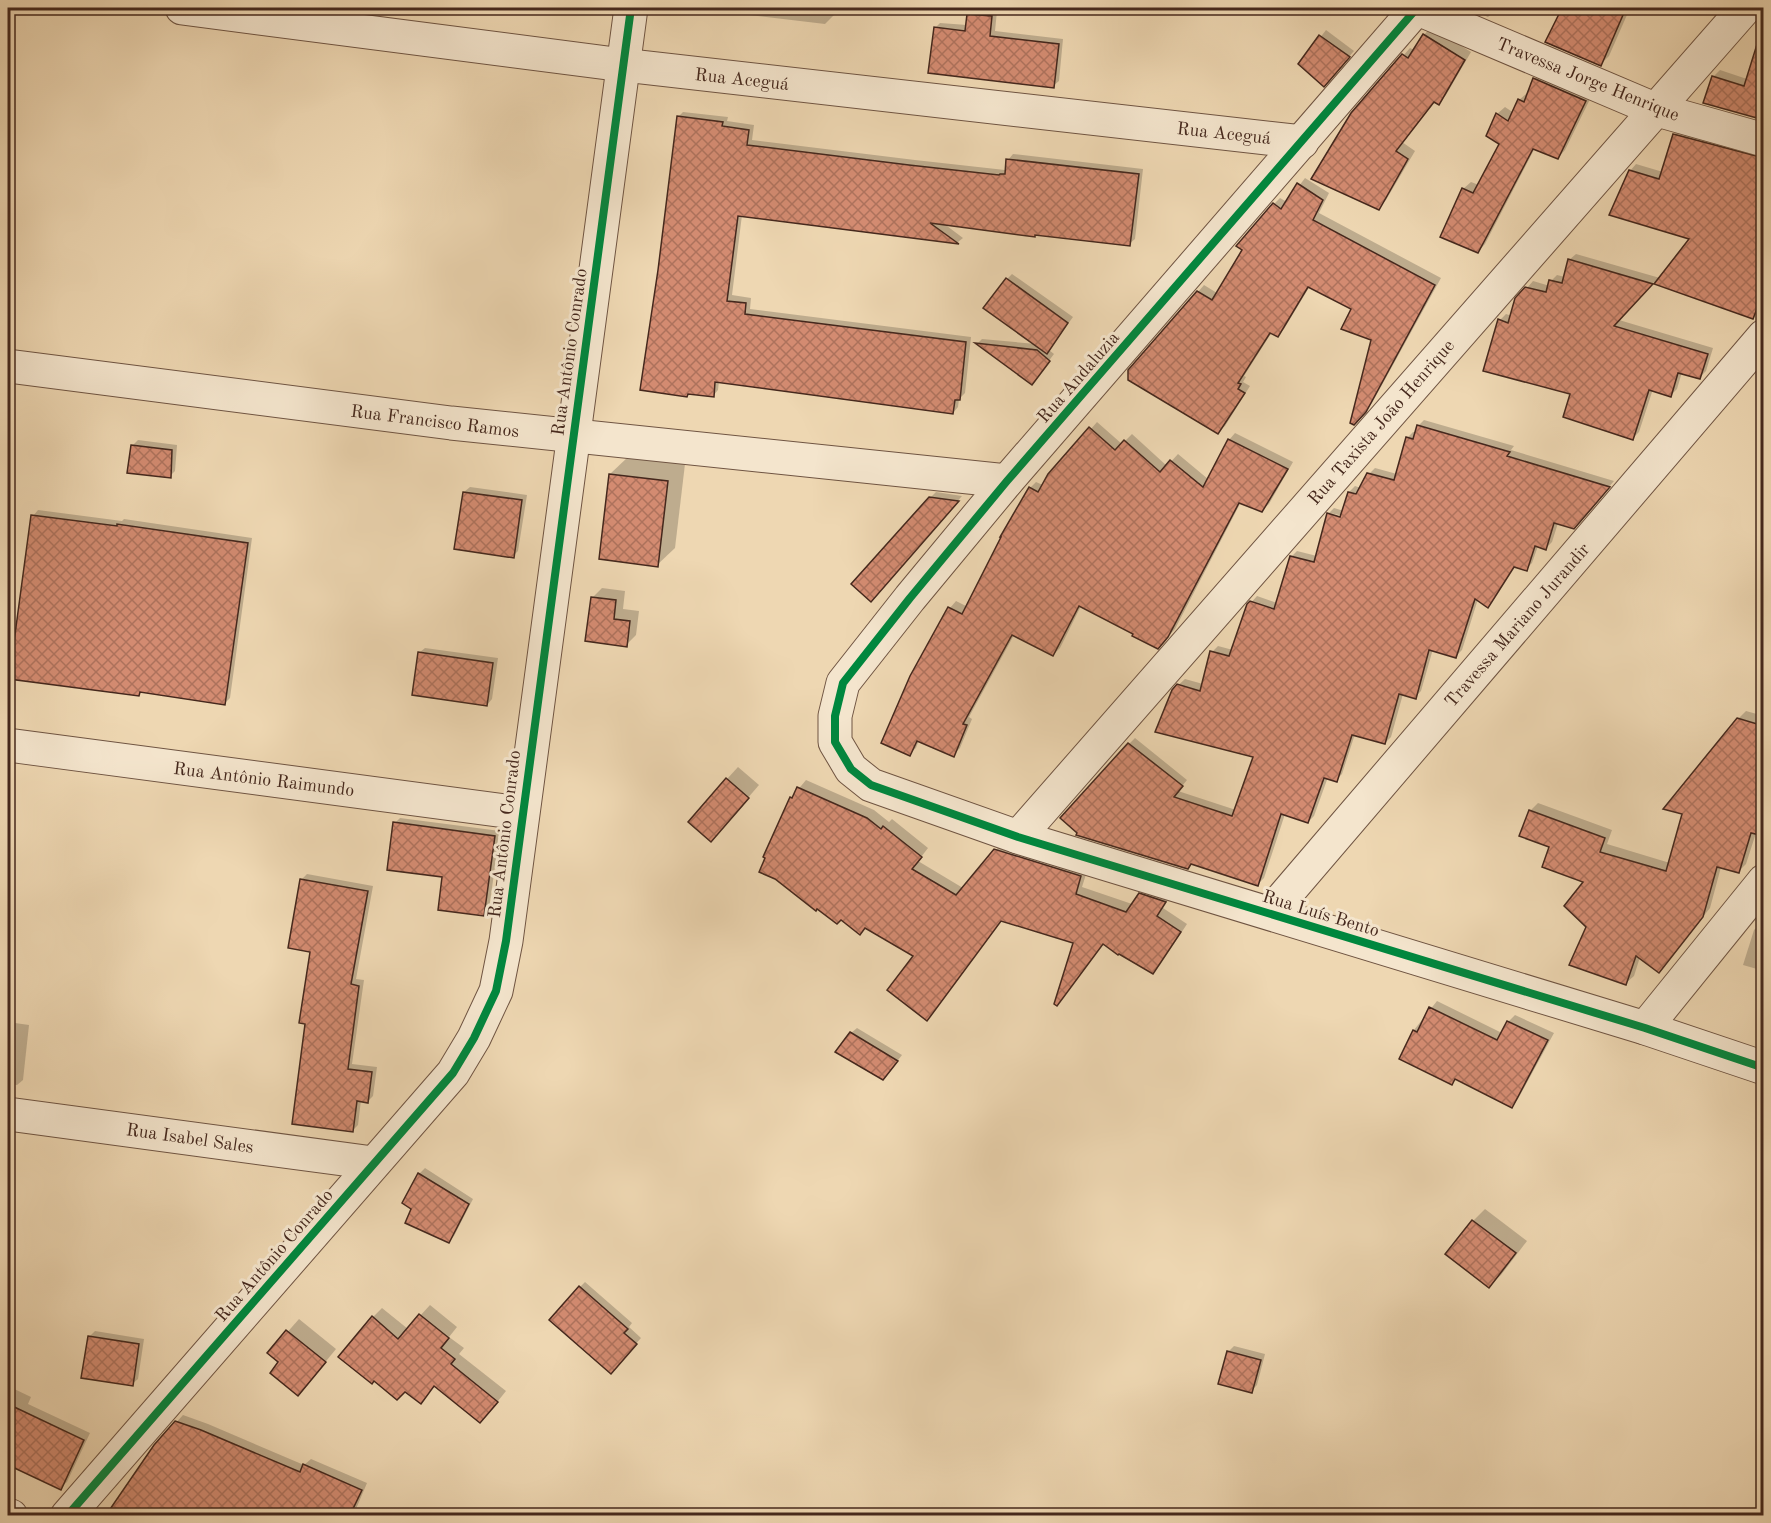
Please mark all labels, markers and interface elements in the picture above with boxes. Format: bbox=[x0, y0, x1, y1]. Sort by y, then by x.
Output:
street label: Travessa Jorge Henrique bbox=[1494, 35, 1682, 125]
street label: Rua Aceguá bbox=[694, 66, 790, 94]
street label: Rua Aceguá bbox=[1176, 120, 1272, 148]
street label: Rua Antônio Conrado bbox=[549, 267, 591, 437]
street label: Rua Andaluzia bbox=[1034, 329, 1123, 427]
street label: Rua Taxista João Henrique bbox=[1305, 337, 1458, 509]
street label: Rua Francisco Ramos bbox=[350, 403, 520, 441]
street label: Travessa Mariano Jurandir bbox=[1442, 540, 1594, 711]
street label: Rua Antônio Conrado bbox=[486, 749, 524, 919]
street label: Rua Antônio Raimundo bbox=[172, 760, 355, 800]
street label: Rua Luís Bento bbox=[1260, 888, 1381, 940]
street label: Rua Isabel Sales bbox=[125, 1121, 255, 1157]
street label: Rua Antônio Conrado bbox=[213, 1186, 337, 1325]

